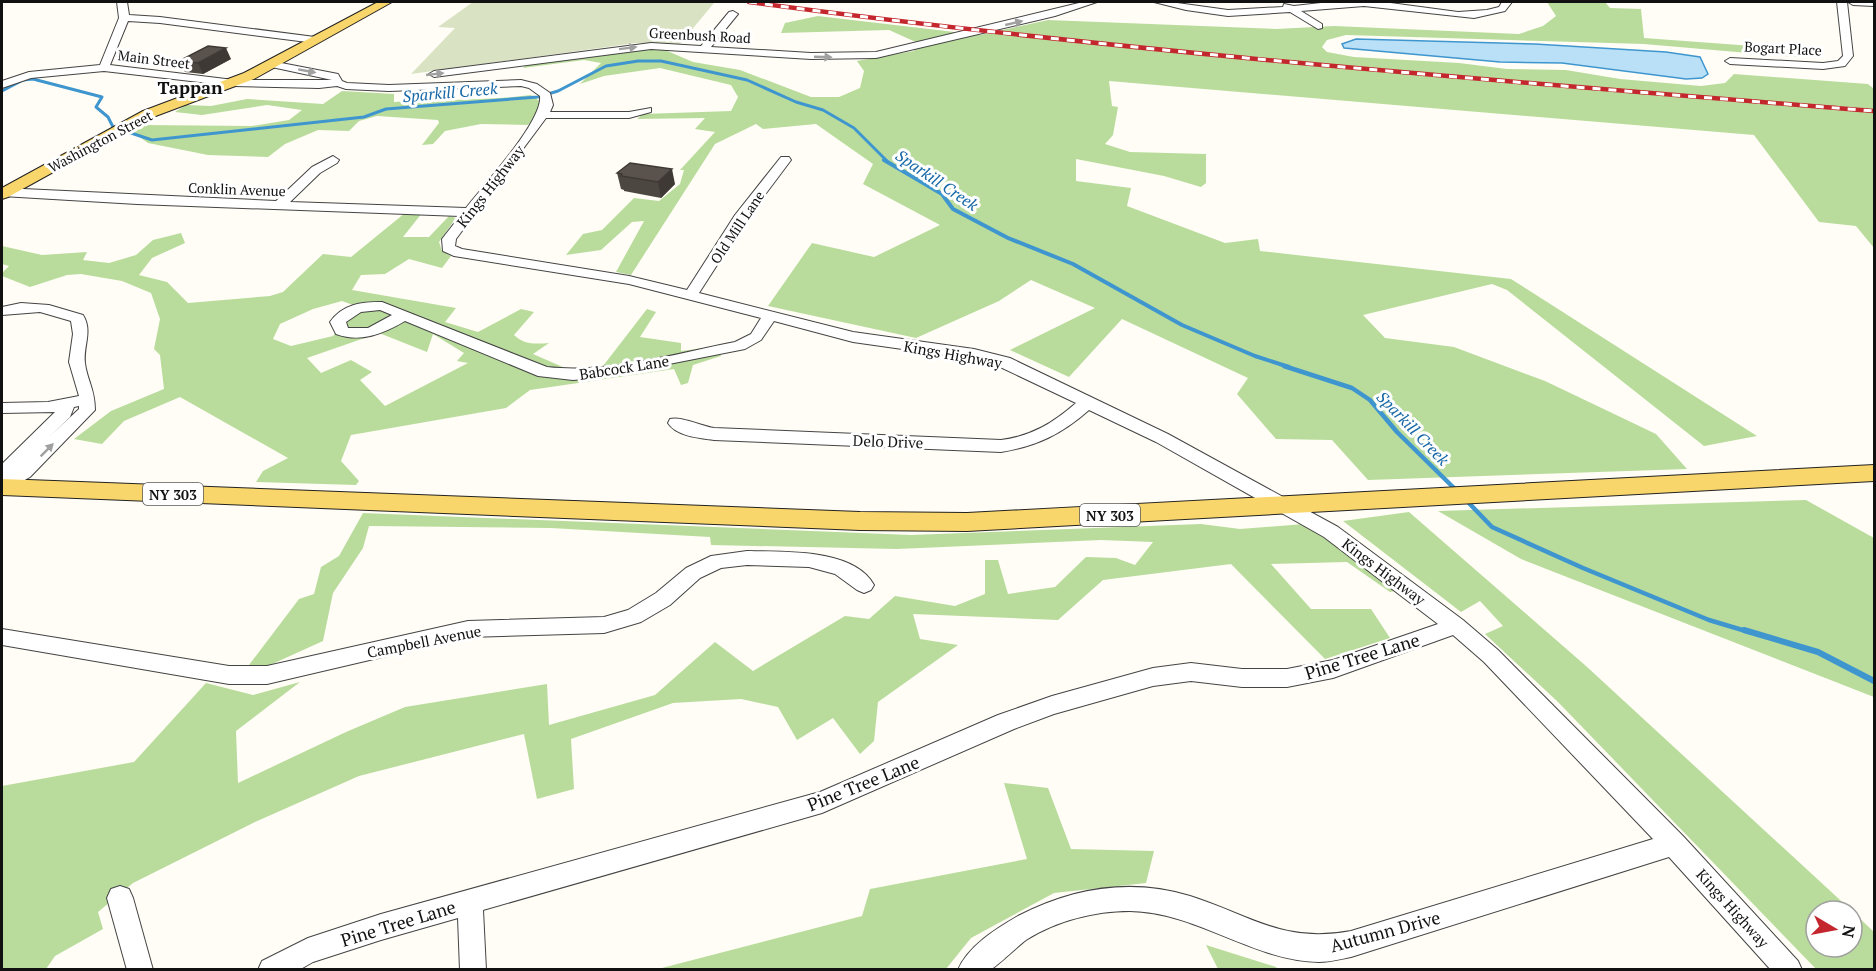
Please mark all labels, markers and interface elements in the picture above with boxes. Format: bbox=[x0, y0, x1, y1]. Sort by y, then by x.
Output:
one-way arrow bbox=[1005, 18, 1024, 27]
street label: Greenbush Road bbox=[649, 23, 752, 47]
street label: Bogart Place bbox=[1744, 36, 1822, 60]
one-way arrow bbox=[619, 43, 638, 52]
street label: Main Street bbox=[117, 45, 192, 73]
one-way arrow bbox=[813, 52, 832, 61]
one-way arrow bbox=[297, 67, 316, 76]
one-way arrow bbox=[426, 69, 445, 79]
district label: Tappan bbox=[157, 75, 223, 99]
water label: Sparkill Creek bbox=[402, 77, 499, 107]
street label: Washington Street bbox=[45, 105, 156, 176]
street label: Kings Highway bbox=[452, 140, 529, 231]
water label: Sparkill Creek bbox=[891, 144, 983, 216]
street label: Conklin Avenue bbox=[188, 178, 286, 200]
street label: Old Mill Lane bbox=[706, 187, 768, 267]
street label: Kings Highway bbox=[902, 336, 1004, 373]
street label: Babcock Lane bbox=[578, 350, 670, 384]
water label: Sparkill Creek bbox=[1372, 386, 1454, 470]
street label: Delo Drive bbox=[852, 430, 924, 452]
one-way arrow bbox=[39, 443, 54, 457]
road number: NY 303 bbox=[143, 483, 203, 505]
road number: NY 303 bbox=[1080, 504, 1140, 526]
street label: Kings Highway bbox=[1338, 533, 1430, 609]
street label: Campbell Avenue bbox=[365, 620, 483, 662]
street label: Pine Tree Lane bbox=[1302, 627, 1422, 685]
street label: Pine Tree Lane bbox=[803, 750, 923, 816]
street label: Kings Highway bbox=[1692, 864, 1774, 952]
street label: Pine Tree Lane bbox=[338, 894, 458, 952]
north arrow bbox=[1804, 899, 1864, 959]
street label: Autumn Drive bbox=[1327, 905, 1443, 957]
text: N bbox=[1837, 924, 1861, 939]

